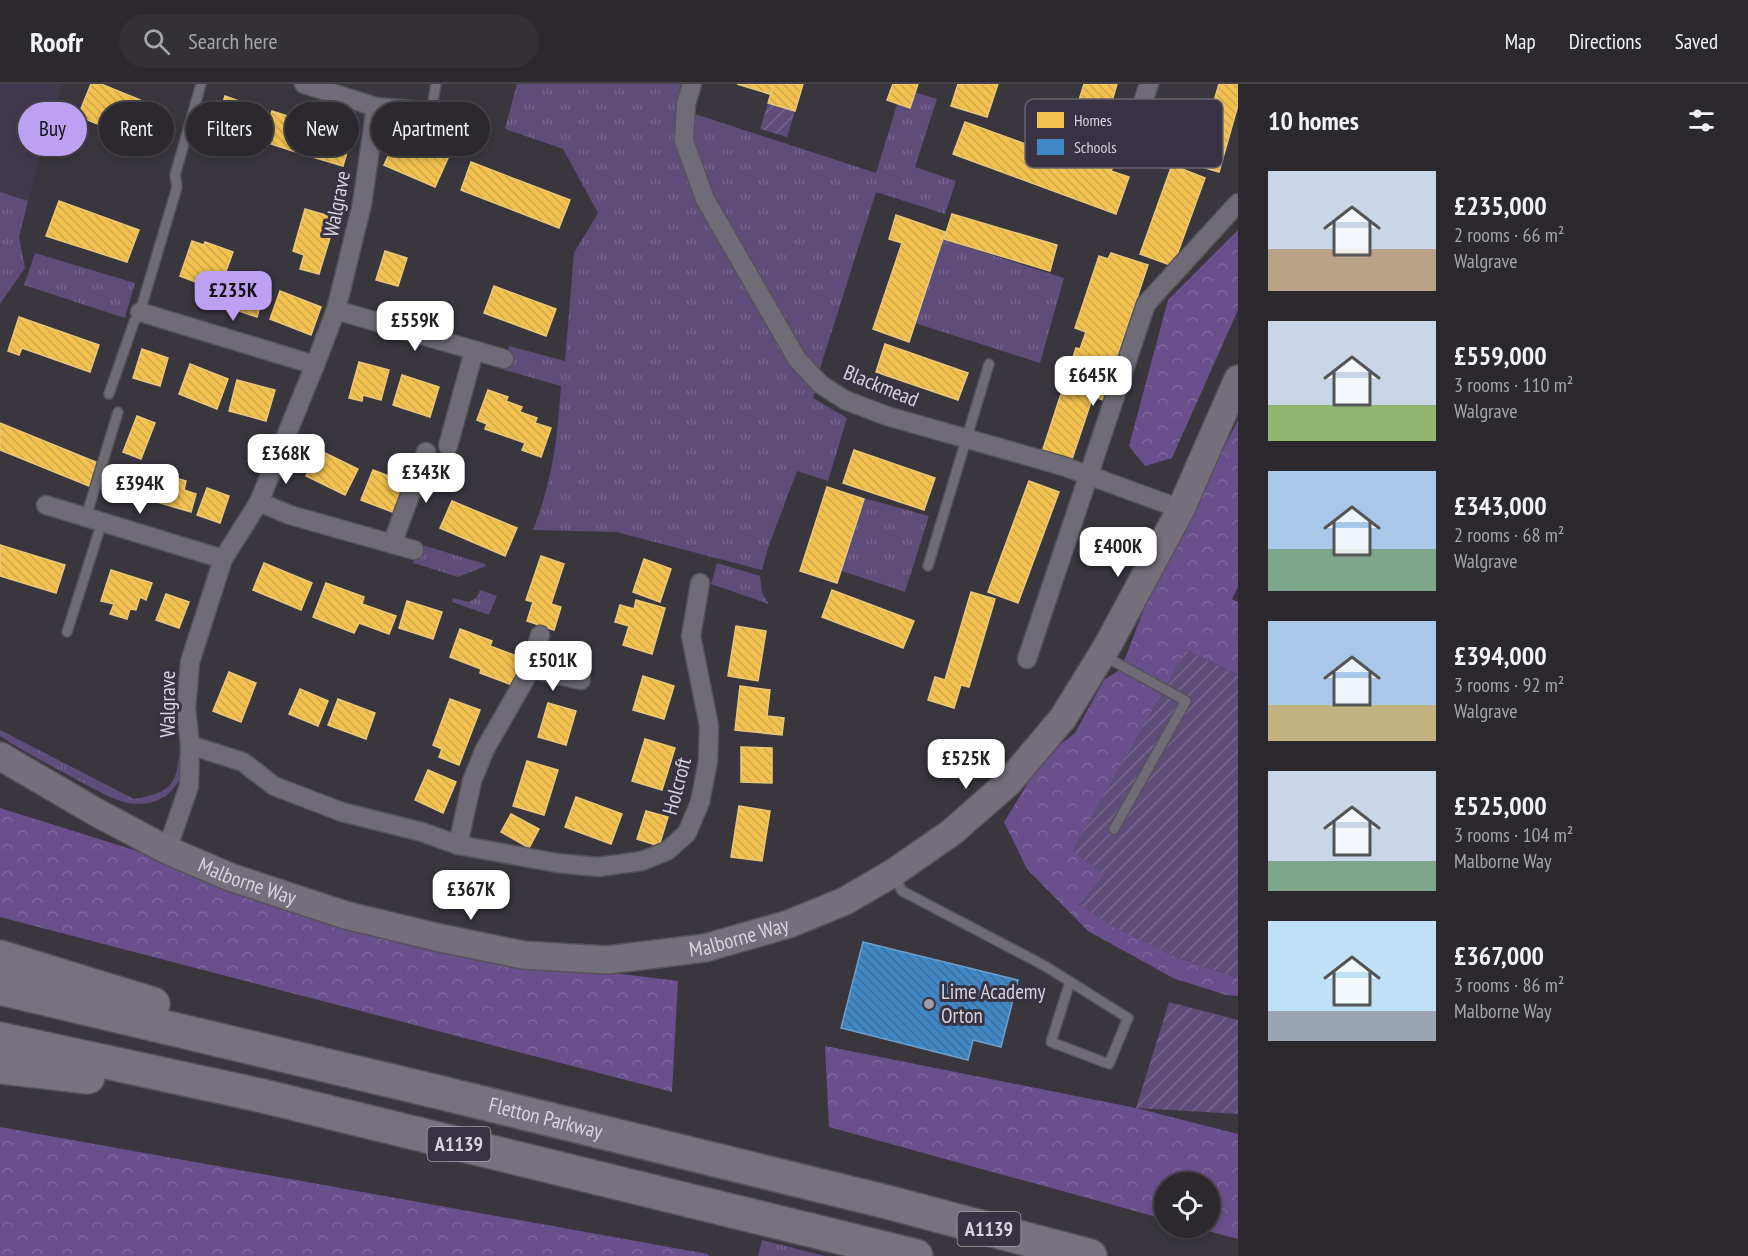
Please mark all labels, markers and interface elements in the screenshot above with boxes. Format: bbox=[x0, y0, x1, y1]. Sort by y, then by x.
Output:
search box bbox=[119, 14, 539, 68]
text: Roofr bbox=[30, 23, 83, 60]
icon: search bbox=[140, 25, 173, 58]
text: Search here bbox=[188, 27, 278, 55]
text: Map bbox=[1505, 28, 1536, 55]
text: Directions bbox=[1569, 28, 1642, 55]
text: Saved bbox=[1675, 28, 1718, 55]
legend bbox=[1025, 99, 1223, 168]
chip: Buy bbox=[18, 102, 87, 156]
chip: Rent bbox=[99, 102, 174, 156]
chip: Filters bbox=[186, 102, 273, 156]
chip: New bbox=[285, 102, 359, 156]
chip: Apartment bbox=[371, 102, 490, 156]
text: 10 homes bbox=[1268, 104, 1359, 137]
icon: filters bbox=[1685, 104, 1718, 137]
text: Homes bbox=[1074, 110, 1112, 130]
text: Schools bbox=[1074, 137, 1117, 157]
street label: Walgrave bbox=[317, 169, 356, 239]
text: £235,000 bbox=[1454, 189, 1547, 222]
icon: home bbox=[1316, 195, 1388, 267]
text: 2 rooms · 66 m² bbox=[1454, 222, 1564, 248]
text: Walgrave bbox=[1454, 248, 1518, 274]
pin: £235K bbox=[191, 271, 275, 322]
text: £235K bbox=[209, 277, 257, 303]
pin: £559K bbox=[373, 301, 457, 352]
text: £559K bbox=[391, 307, 439, 333]
text: £559,000 bbox=[1454, 339, 1547, 372]
icon: home bbox=[1316, 345, 1388, 417]
pin: £645K bbox=[1051, 356, 1135, 407]
street label: Blackmead bbox=[840, 358, 923, 413]
text: £645K bbox=[1069, 362, 1117, 388]
text: 3 rooms · 110 m² bbox=[1454, 372, 1573, 398]
text: Walgrave bbox=[1454, 398, 1518, 424]
pin: £368K bbox=[244, 434, 328, 485]
text: £368K bbox=[262, 440, 310, 466]
pin: £343K bbox=[384, 453, 468, 504]
text: £343K bbox=[402, 459, 450, 485]
pin: £394K bbox=[98, 464, 182, 515]
text: £394K bbox=[116, 470, 164, 496]
text: £343,000 bbox=[1454, 489, 1547, 522]
icon: home bbox=[1316, 495, 1388, 567]
text: 2 rooms · 68 m² bbox=[1454, 522, 1564, 548]
pin: £400K bbox=[1076, 527, 1160, 578]
text: £400K bbox=[1094, 533, 1142, 559]
text: Walgrave bbox=[1454, 548, 1518, 574]
text: £394,000 bbox=[1454, 639, 1547, 672]
pin: £501K bbox=[511, 641, 595, 692]
icon: home bbox=[1316, 645, 1388, 717]
text: £501K bbox=[529, 647, 577, 673]
street label: Walgrave bbox=[154, 671, 181, 737]
text: 3 rooms · 92 m² bbox=[1454, 672, 1564, 698]
text: Walgrave bbox=[1454, 698, 1518, 724]
pin: £525K bbox=[924, 739, 1008, 790]
text: £525K bbox=[942, 745, 990, 771]
street label: Holcroft bbox=[656, 754, 697, 817]
text: £525,000 bbox=[1454, 789, 1547, 822]
icon: home bbox=[1316, 795, 1388, 867]
text: 3 rooms · 104 m² bbox=[1454, 822, 1573, 848]
text: Malborne Way bbox=[1454, 848, 1551, 874]
street label: Malborne Way bbox=[194, 851, 300, 911]
pin: £367K bbox=[429, 870, 513, 921]
text: £367K bbox=[447, 876, 495, 902]
street label: Malborne Way bbox=[688, 911, 792, 963]
text: £367,000 bbox=[1454, 939, 1544, 972]
icon: home bbox=[1316, 945, 1388, 1017]
text: 3 rooms · 86 m² bbox=[1454, 972, 1564, 998]
place label: Lime Academy Orton bbox=[941, 978, 1046, 1029]
marker: Lime Academy Orton bbox=[922, 997, 936, 1011]
text: Malborne Way bbox=[1454, 998, 1551, 1024]
street label: Fletton Parkway bbox=[486, 1091, 606, 1145]
road number: A1139 bbox=[428, 1127, 490, 1161]
map controls bbox=[1154, 1172, 1220, 1238]
button: locate bbox=[1154, 1172, 1220, 1238]
road number: A1139 bbox=[958, 1212, 1020, 1246]

